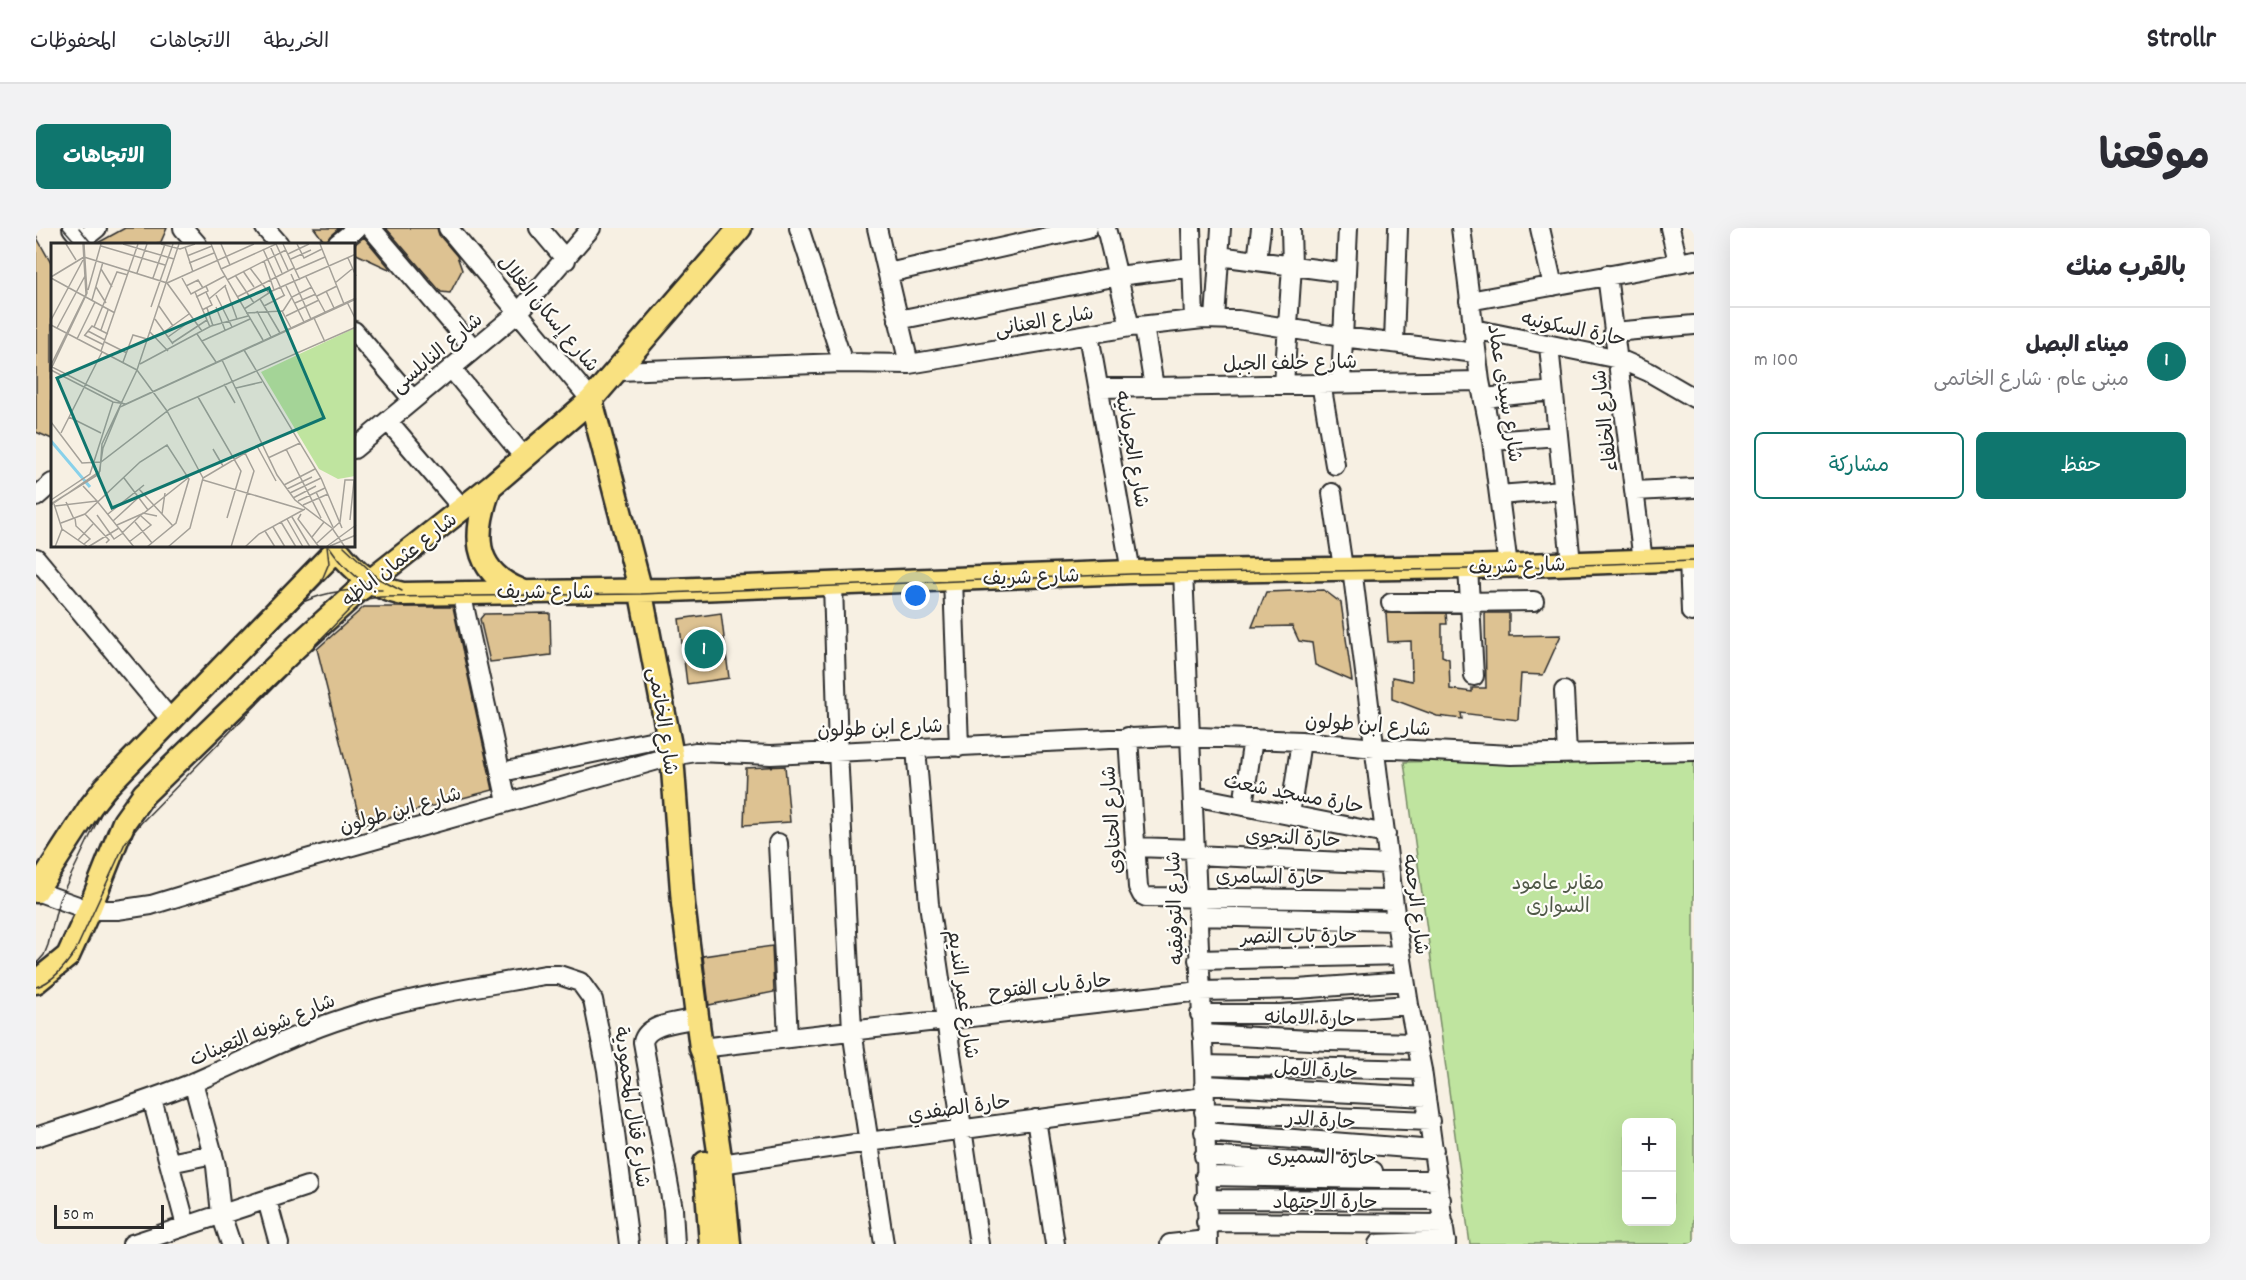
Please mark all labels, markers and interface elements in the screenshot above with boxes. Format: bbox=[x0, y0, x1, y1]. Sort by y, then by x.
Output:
text: Strollr bbox=[2147, 21, 2216, 61]
text: المحفوظات bbox=[30, 28, 116, 58]
text: الاتجاهات bbox=[149, 28, 231, 58]
text: الخريطة bbox=[264, 28, 329, 58]
button: الاتجاهات bbox=[36, 124, 171, 189]
text: موقعنا bbox=[2099, 130, 2210, 190]
inset map bbox=[51, 243, 356, 548]
street label: شارع إسكان الغلال bbox=[489, 250, 604, 380]
text: بالقرب منك bbox=[2066, 251, 2186, 288]
street label: شارع العنانى bbox=[993, 300, 1096, 345]
street label: حارة السكونيه bbox=[1518, 306, 1628, 356]
street label: شارع النابلسى bbox=[386, 307, 490, 401]
street label: شارع سيدى عماد bbox=[1478, 322, 1528, 465]
text: ميناء البصل bbox=[2026, 331, 2129, 362]
text: 100 m bbox=[1754, 347, 1799, 375]
text: 1 bbox=[2164, 347, 2169, 375]
street label: شارع خلف الجبل bbox=[1223, 350, 1357, 380]
text: مبنى عام · شارع الخاتمى bbox=[1934, 367, 2129, 395]
street label: شارع الخلفاء bbox=[1587, 368, 1627, 473]
street label: شارع الجرمانيه bbox=[1106, 389, 1154, 510]
button: مشاركة bbox=[1754, 432, 1964, 499]
button: حفظ bbox=[1976, 432, 2186, 499]
street label: شارع عثمان اباظه bbox=[337, 507, 464, 615]
street label: شارع شريف bbox=[1468, 552, 1566, 584]
street label: شارع شريف bbox=[982, 563, 1080, 595]
street label: شارع شريف bbox=[496, 580, 594, 608]
your location bbox=[901, 581, 930, 610]
pin: 1 bbox=[684, 626, 724, 672]
street label: شارع الخاتمى bbox=[639, 666, 683, 777]
street label: شارع ابن طولون bbox=[1304, 709, 1431, 745]
street label: شارع ابن طولون bbox=[817, 714, 943, 746]
street label: شارع الحناوى bbox=[1096, 765, 1132, 875]
street label: حارة مسجد شعث bbox=[1221, 769, 1366, 823]
street label: شارع ابن طولون bbox=[337, 781, 465, 843]
street label: حارة النجوى bbox=[1244, 824, 1341, 856]
street label: شارع التوفيقيه bbox=[1161, 851, 1193, 965]
street label: شارع الرحمه bbox=[1394, 852, 1434, 957]
street label: حارة السامرى bbox=[1215, 864, 1324, 894]
park label: مقابر عامود السوارى bbox=[1512, 871, 1604, 922]
street label: حارة باب النصر bbox=[1239, 923, 1358, 953]
street label: شارع عمر النديم bbox=[938, 928, 984, 1061]
street label: حارة باب الفتوح bbox=[987, 968, 1113, 1008]
street label: شارع شونه التعينات bbox=[186, 988, 340, 1075]
street label: حارة الامانه bbox=[1263, 1004, 1357, 1036]
street label: شارع قنال المحمودية bbox=[605, 1025, 655, 1190]
street label: حارة الامل bbox=[1273, 1056, 1359, 1088]
street label: حارة الصفدي bbox=[906, 1089, 1013, 1131]
street label: حارة الدر bbox=[1283, 1105, 1357, 1138]
map controls bbox=[1622, 1118, 1676, 1226]
button: + bbox=[1622, 1118, 1676, 1172]
street label: حارة السميرى bbox=[1267, 1144, 1377, 1174]
button: − bbox=[1622, 1172, 1676, 1226]
street label: حارة الاجتهاد bbox=[1272, 1190, 1378, 1218]
scale bar bbox=[54, 1202, 164, 1230]
text: 50 m bbox=[63, 1204, 94, 1227]

